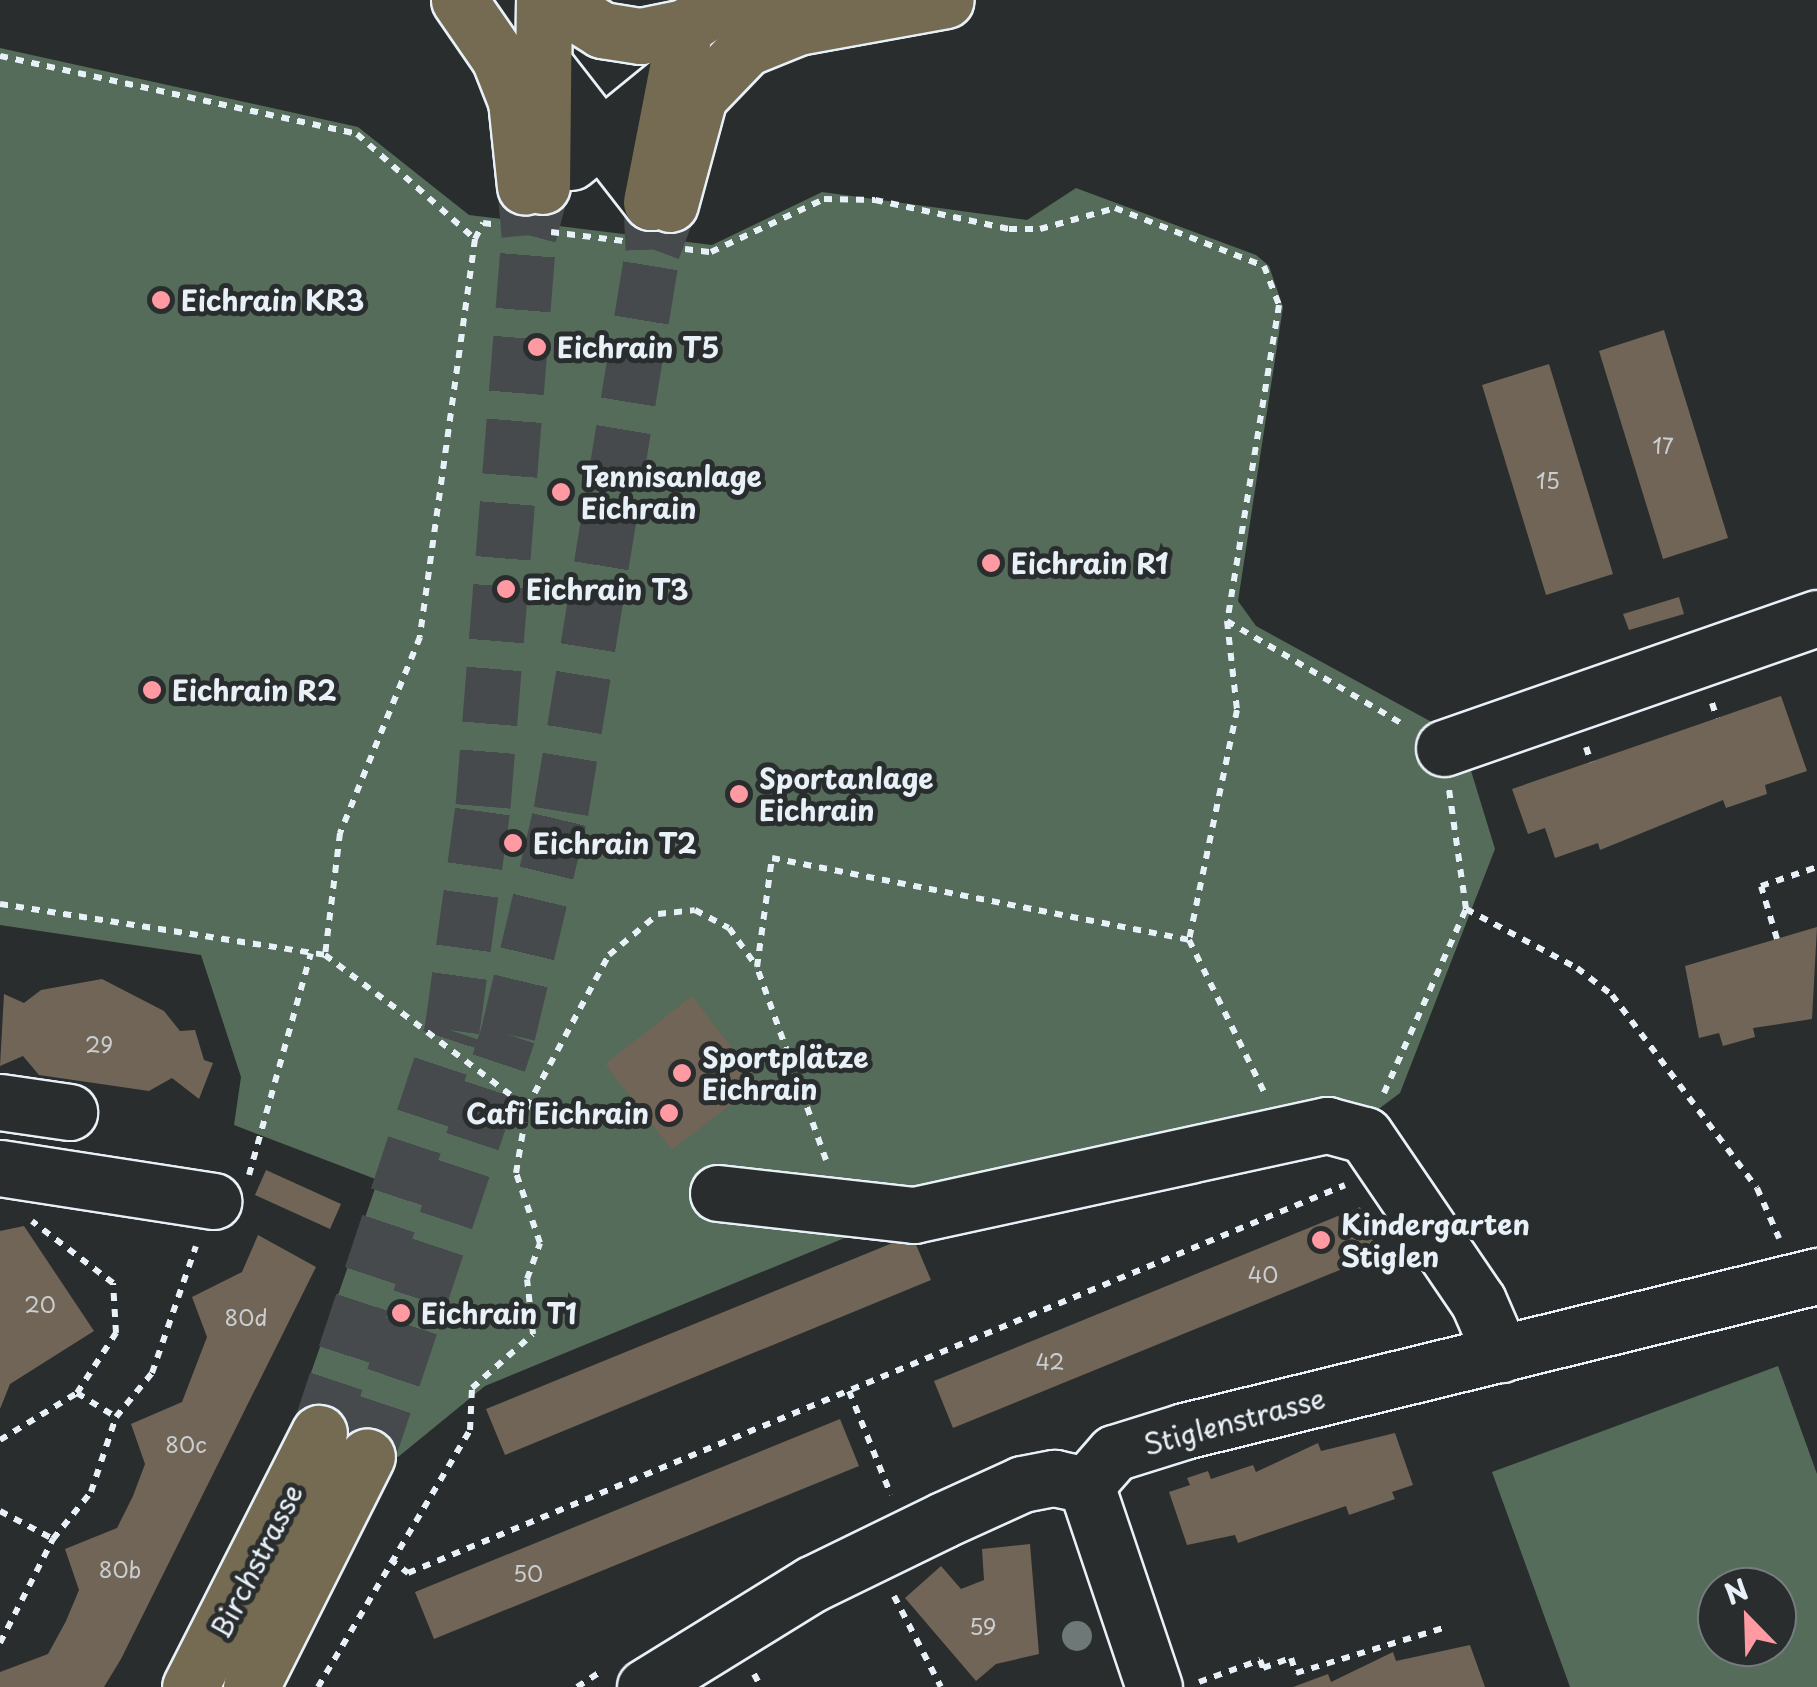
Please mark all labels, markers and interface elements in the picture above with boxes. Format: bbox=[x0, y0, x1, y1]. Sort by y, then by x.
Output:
place label: Eichrain KR3 bbox=[181, 283, 365, 317]
marker: Eichrain KR3 bbox=[150, 289, 172, 311]
place label: Eichrain T5 bbox=[557, 330, 718, 364]
marker: Eichrain T5 bbox=[526, 336, 548, 358]
house number: 17 bbox=[1652, 432, 1674, 458]
place label: Tennisanlage Eichrain bbox=[581, 459, 762, 525]
house number: 15 bbox=[1536, 467, 1560, 493]
marker: Tennisanlage Eichrain bbox=[550, 481, 572, 503]
place label: Eichrain R1 bbox=[1011, 546, 1169, 580]
marker: Eichrain R1 bbox=[980, 552, 1002, 574]
place label: Eichrain T3 bbox=[526, 572, 688, 606]
marker: Eichrain T3 bbox=[495, 578, 517, 600]
place label: Eichrain R2 bbox=[172, 673, 337, 707]
marker: Eichrain R2 bbox=[141, 679, 163, 701]
place label: Sportanlage Eichrain bbox=[759, 761, 934, 827]
marker: Sportanlage Eichrain bbox=[728, 783, 750, 805]
place label: Eichrain T2 bbox=[533, 826, 696, 860]
marker: Eichrain T2 bbox=[502, 832, 524, 854]
house number: 29 bbox=[85, 1031, 113, 1057]
place label: Sportplätze Eichrain bbox=[702, 1040, 868, 1106]
marker: Sportplätze Eichrain bbox=[671, 1062, 693, 1084]
place label: Cafi Eichrain bbox=[464, 1096, 649, 1130]
marker: Cafi Eichrain bbox=[658, 1102, 680, 1124]
place label: Kindergarten Stiglen bbox=[1341, 1207, 1530, 1273]
marker: Kindergarten Stiglen bbox=[1310, 1229, 1332, 1251]
house number: 40 bbox=[1248, 1261, 1278, 1287]
house number: 20 bbox=[24, 1291, 56, 1317]
place label: Eichrain T1 bbox=[421, 1296, 576, 1330]
marker: Eichrain T1 bbox=[390, 1302, 412, 1324]
house number: 80d bbox=[225, 1304, 267, 1330]
house number: 42 bbox=[1035, 1348, 1065, 1374]
street label: Stiglenstrasse bbox=[1139, 1381, 1329, 1461]
house number: 80c bbox=[165, 1431, 207, 1457]
street label: Birchstrasse bbox=[203, 1478, 309, 1644]
house number: 80b bbox=[99, 1556, 141, 1582]
house number: 50 bbox=[513, 1560, 543, 1586]
north arrow bbox=[1697, 1567, 1797, 1667]
text: N bbox=[1717, 1567, 1754, 1615]
house number: 59 bbox=[969, 1613, 997, 1639]

